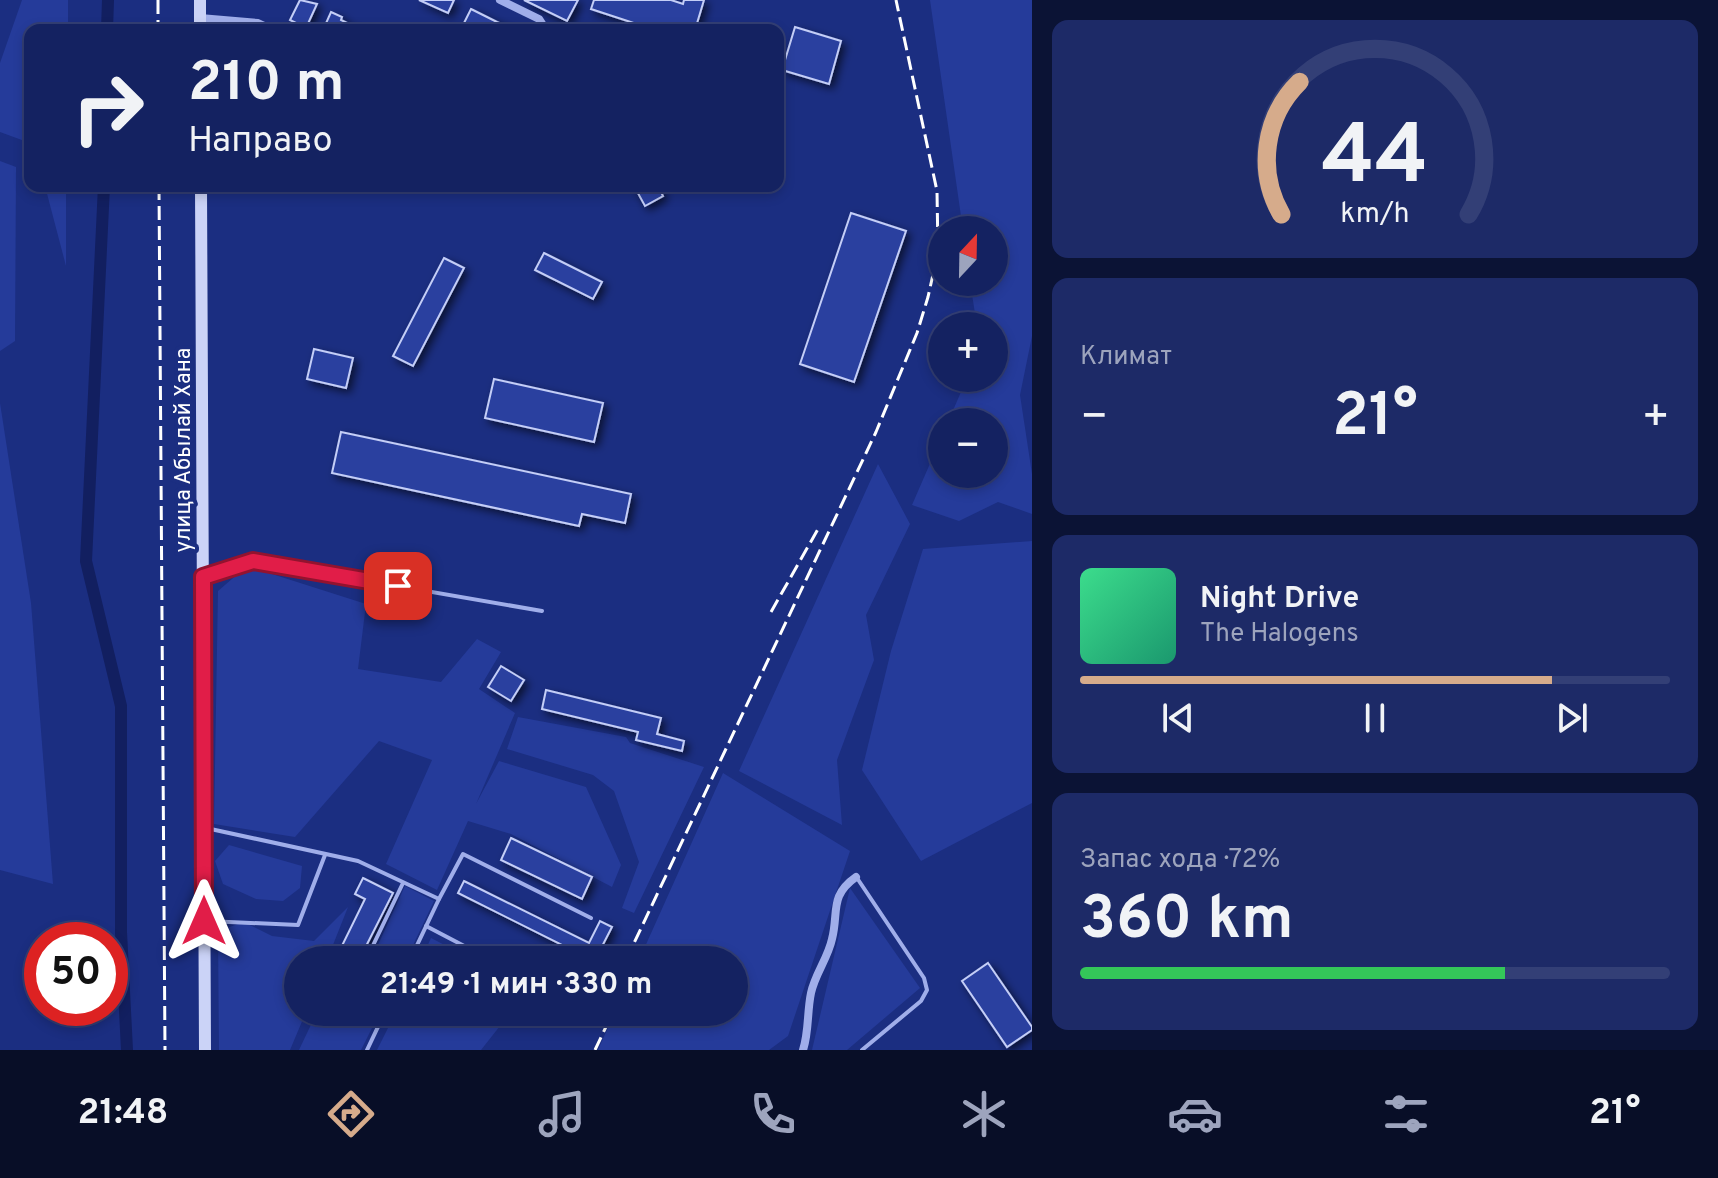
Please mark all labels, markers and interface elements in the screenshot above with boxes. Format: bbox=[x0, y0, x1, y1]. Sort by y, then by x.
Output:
text: 210 m bbox=[188, 50, 345, 120]
icon: right bbox=[56, 56, 160, 160]
text: 44 bbox=[1322, 107, 1428, 212]
text: Направо bbox=[188, 119, 333, 165]
text: km/h bbox=[1340, 197, 1410, 233]
north arrow bbox=[928, 216, 1008, 296]
map controls bbox=[928, 216, 1008, 488]
button: + bbox=[928, 312, 1008, 392]
text: Климат bbox=[1080, 341, 1172, 374]
street label: улица Абылай Хана bbox=[171, 348, 198, 552]
text: 21° bbox=[1332, 381, 1418, 457]
text: − bbox=[1080, 391, 1108, 447]
text: + bbox=[1642, 391, 1670, 447]
button: − bbox=[928, 408, 1008, 488]
pin bbox=[364, 552, 432, 620]
icon: arrive bbox=[376, 564, 420, 608]
text: Night Drive bbox=[1200, 581, 1359, 618]
text: The Halogens bbox=[1200, 618, 1359, 651]
icon: previous bbox=[1156, 696, 1200, 740]
icon: pause bbox=[1353, 696, 1397, 740]
icon: next bbox=[1550, 696, 1594, 740]
text: Запас хода · 72% bbox=[1080, 844, 1280, 877]
position arrow bbox=[162, 879, 246, 963]
text: 360 km bbox=[1080, 884, 1294, 960]
speed limit sign: 50 bbox=[24, 922, 128, 1026]
text: 21:49 · 1 мин · 330 m bbox=[380, 967, 652, 1004]
icon: directions bbox=[323, 1086, 379, 1142]
icon: music bbox=[534, 1086, 590, 1142]
icon: phone bbox=[745, 1086, 801, 1142]
icon: climate bbox=[956, 1086, 1012, 1142]
icon: car bbox=[1167, 1086, 1223, 1142]
icon: filters bbox=[1378, 1086, 1434, 1142]
text: 21:48 bbox=[77, 1091, 168, 1137]
text: 21° bbox=[1589, 1091, 1640, 1137]

